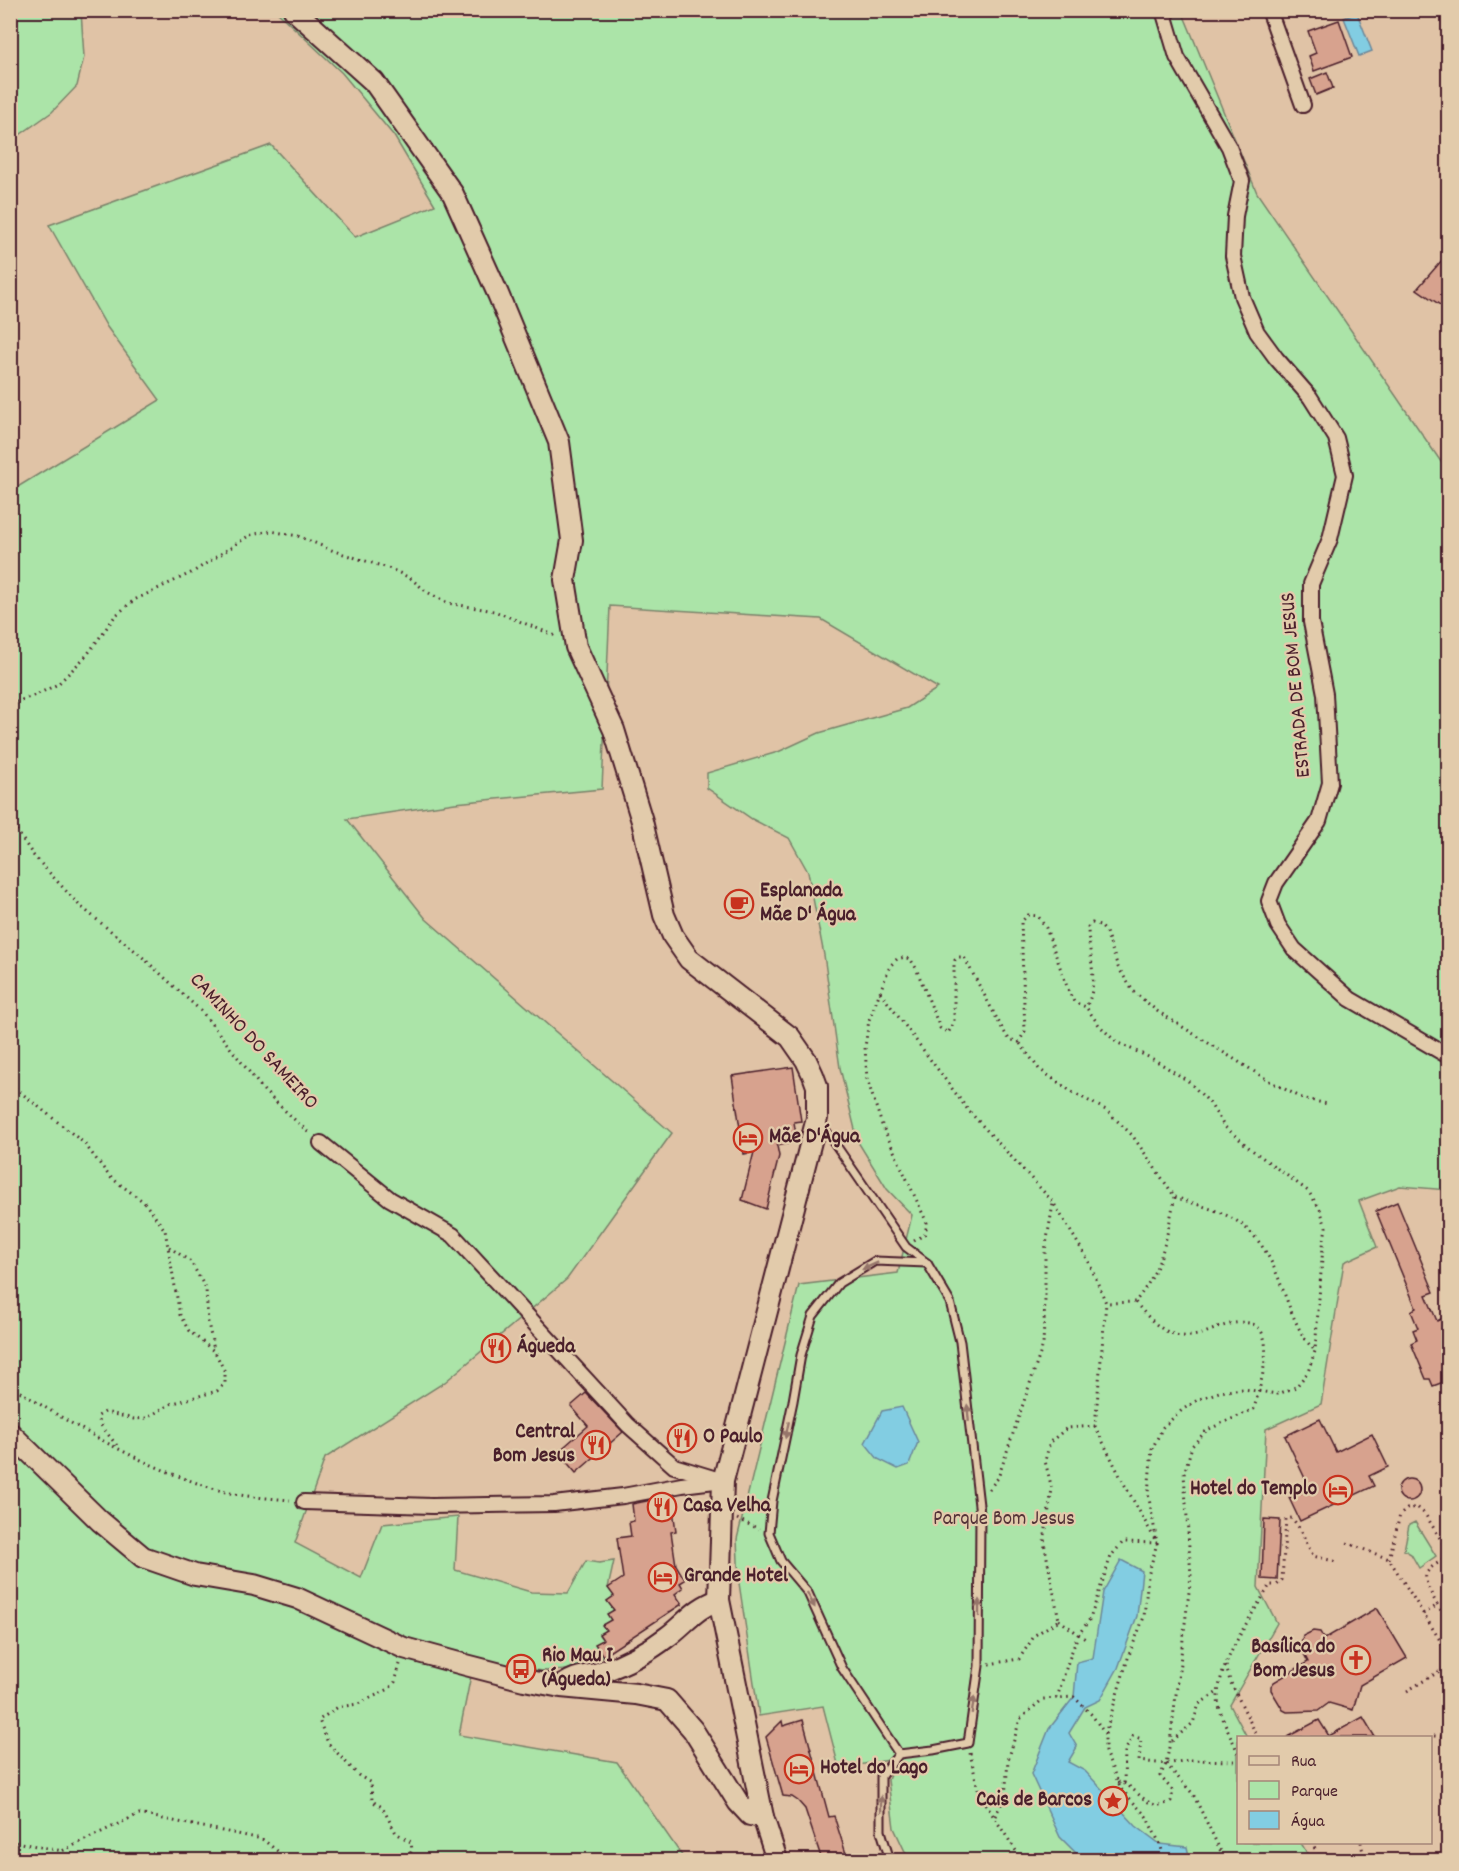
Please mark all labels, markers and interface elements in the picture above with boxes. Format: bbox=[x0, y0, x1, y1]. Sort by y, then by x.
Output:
street label: ESTRADA DE BOM JESUS bbox=[1274, 591, 1320, 779]
place label: Esplanada Mãe D' Água bbox=[760, 877, 857, 931]
cafe icon: Esplanada Mãe D' Água bbox=[723, 888, 755, 920]
street label: CAMINHO DO SAMEIRO bbox=[181, 967, 325, 1117]
hotel icon: Mãe D'Água bbox=[732, 1122, 764, 1154]
place label: Mãe D'Água bbox=[769, 1123, 861, 1153]
one-way arrow bbox=[861, 1261, 879, 1271]
restaurant icon: Águeda bbox=[480, 1332, 512, 1364]
place label: Águeda bbox=[517, 1333, 576, 1363]
one-way arrow bbox=[963, 1404, 973, 1423]
place label: Central Bom Jesus bbox=[493, 1418, 576, 1472]
one-way arrow bbox=[782, 1421, 791, 1440]
restaurant icon: O Paulo bbox=[666, 1422, 698, 1454]
place label: O Paulo bbox=[703, 1423, 763, 1453]
restaurant icon: Central Bom Jesus bbox=[580, 1429, 612, 1461]
hotel icon: Hotel do Templo bbox=[1322, 1474, 1354, 1506]
place label: Hotel do Templo bbox=[1190, 1475, 1317, 1505]
restaurant icon: Casa Velha bbox=[646, 1491, 678, 1523]
place label: Casa Velha bbox=[683, 1492, 772, 1522]
park label: Parque Bom Jesus bbox=[933, 1505, 1075, 1535]
hotel icon: Grande Hotel bbox=[647, 1561, 679, 1593]
place label: Grande Hotel bbox=[684, 1562, 789, 1592]
one-way arrow bbox=[805, 1591, 815, 1609]
one-way arrow bbox=[974, 1598, 984, 1617]
place label: Basílica do Bom Jesus bbox=[1251, 1633, 1335, 1687]
place label: Rio Mau I (Águeda) bbox=[542, 1642, 613, 1696]
church icon: Basílica do Bom Jesus bbox=[1340, 1644, 1372, 1676]
bus stop icon: Rio Mau I (Águeda) bbox=[505, 1653, 537, 1685]
one-way arrow bbox=[969, 1695, 978, 1714]
legend bbox=[1237, 1736, 1432, 1844]
text: Rua bbox=[1291, 1750, 1317, 1775]
hotel icon: Hotel do Lago bbox=[783, 1753, 815, 1785]
place label: Hotel do Lago bbox=[820, 1754, 928, 1784]
text: Parque bbox=[1291, 1780, 1338, 1805]
place icon: Cais de Barcos bbox=[1097, 1785, 1129, 1817]
place label: Cais de Barcos bbox=[976, 1786, 1092, 1816]
one-way arrow bbox=[876, 1795, 886, 1814]
text: Água bbox=[1291, 1810, 1325, 1835]

